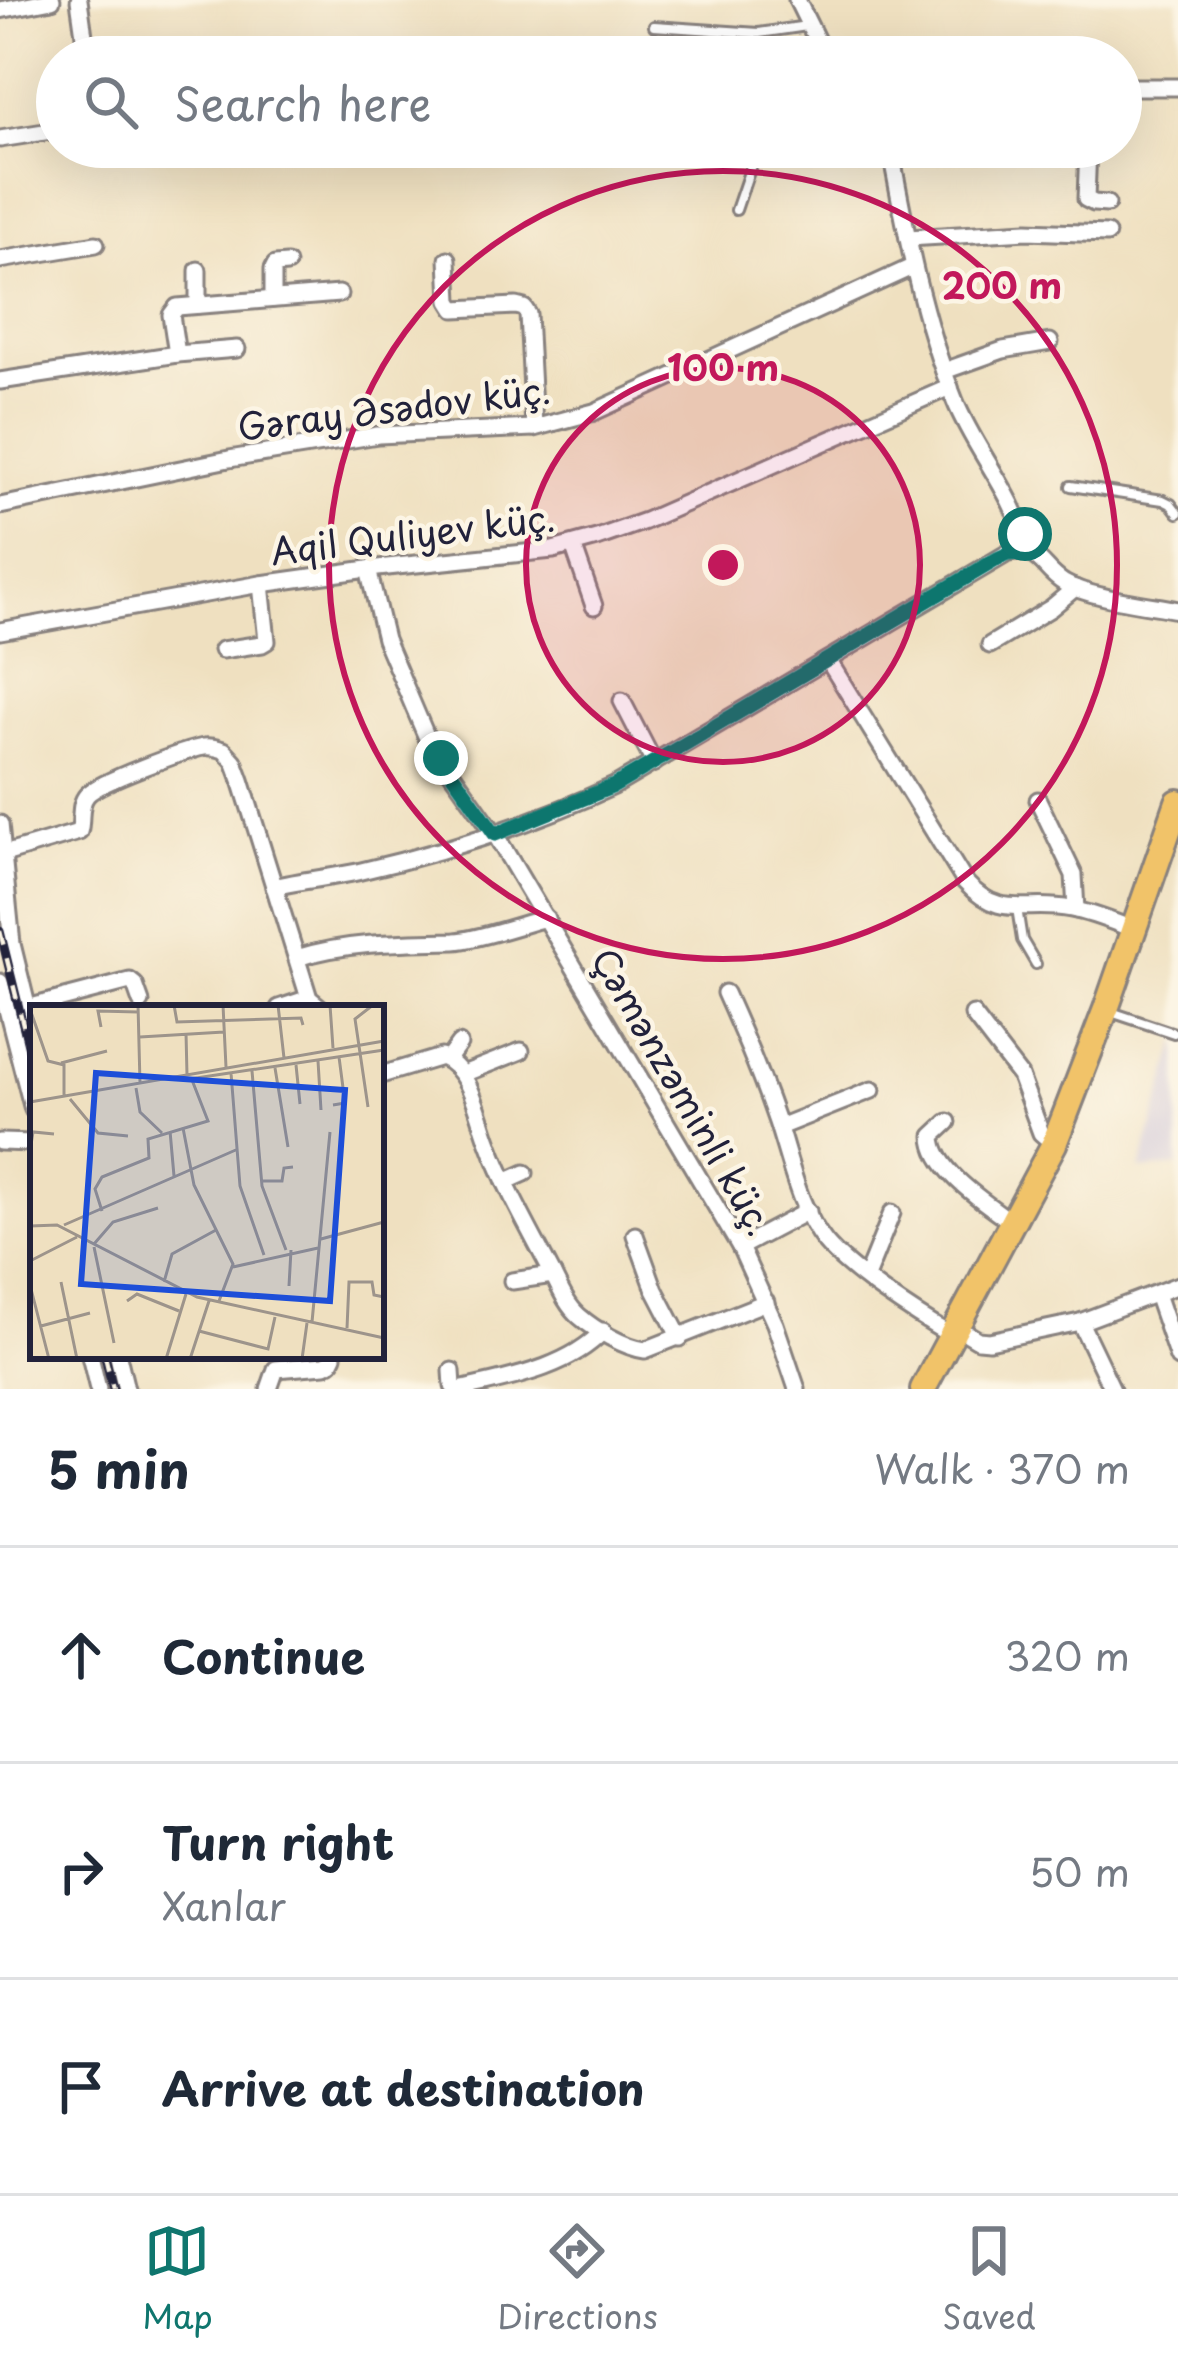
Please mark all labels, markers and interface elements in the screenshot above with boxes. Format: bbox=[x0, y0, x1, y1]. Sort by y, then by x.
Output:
search box bbox=[36, 36, 1142, 168]
text: Search here bbox=[174, 68, 431, 136]
icon: search bbox=[78, 69, 144, 135]
text: 200 m bbox=[942, 257, 1062, 311]
text: 100 m bbox=[667, 339, 779, 393]
street label: Gəray Əsədov küç. bbox=[234, 361, 553, 453]
street label: Aqil Quliyev küç. bbox=[268, 489, 558, 577]
route start bbox=[998, 507, 1052, 561]
centre of rings bbox=[702, 544, 744, 586]
route end bbox=[414, 731, 468, 785]
street label: Çəmənzəminli küç. bbox=[579, 937, 788, 1245]
inset map bbox=[30, 1005, 384, 1359]
text: 5 min bbox=[48, 1429, 190, 1506]
text: Walk · 370 m bbox=[874, 1438, 1130, 1497]
text: Continue bbox=[162, 1621, 365, 1689]
icon: ahead bbox=[48, 1622, 114, 1688]
text: 320 m bbox=[1005, 1625, 1130, 1684]
text: Turn right bbox=[162, 1807, 394, 1875]
icon: right bbox=[48, 1838, 114, 1904]
text: 50 m bbox=[1029, 1841, 1130, 1900]
text: Xanlar bbox=[162, 1875, 286, 1934]
text: Arrive at destination bbox=[162, 2053, 645, 2121]
icon: arrive bbox=[48, 2054, 114, 2120]
tab: Map bbox=[142, 2218, 213, 2340]
tab: Directions bbox=[497, 2218, 658, 2340]
tab: Saved bbox=[942, 2218, 1036, 2340]

